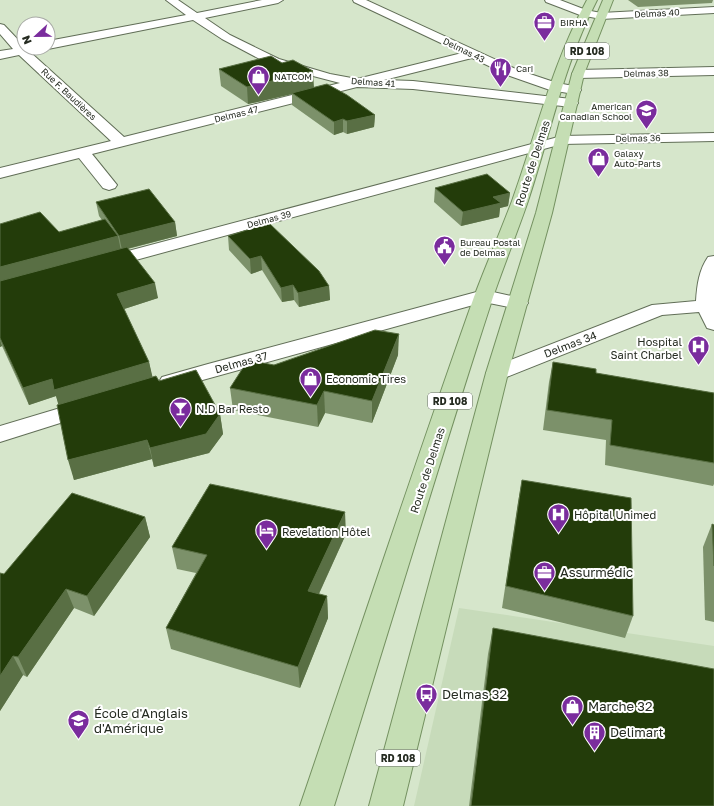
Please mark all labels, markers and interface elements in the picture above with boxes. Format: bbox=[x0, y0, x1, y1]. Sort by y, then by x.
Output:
street label: Delmas 40 bbox=[634, 6, 680, 20]
office icon: BIRHA bbox=[532, 9, 558, 42]
north arrow bbox=[16, 16, 56, 56]
place label: BIRHA bbox=[560, 17, 588, 28]
text: N bbox=[19, 34, 34, 46]
street label: Delmas 43 bbox=[441, 35, 487, 65]
road number: RD 108 bbox=[565, 43, 609, 59]
restaurant icon: Cari bbox=[488, 55, 514, 88]
shop icon: NATCOM bbox=[245, 63, 271, 96]
place label: Cari bbox=[516, 63, 533, 74]
street label: Rue F. Baudières bbox=[39, 66, 99, 122]
street label: Delmas 38 bbox=[623, 67, 669, 79]
place label: NATCOM bbox=[274, 71, 312, 82]
street label: Delmas 41 bbox=[351, 75, 396, 89]
school or university icon: American Canadian School bbox=[634, 98, 660, 131]
place label: American Canadian School bbox=[559, 101, 632, 122]
street label: Delmas 47 bbox=[213, 103, 259, 125]
street label: Route de Delmas bbox=[512, 118, 552, 208]
street label: Delmas 36 bbox=[615, 132, 661, 144]
shop icon: Galaxy Auto-Parts bbox=[585, 145, 611, 178]
place label: Galaxy Auto-Parts bbox=[614, 148, 661, 169]
street label: Delmas 39 bbox=[246, 208, 292, 230]
public building icon: Bureau Postal de Delmas bbox=[432, 234, 458, 267]
place label: Bureau Postal de Delmas bbox=[460, 237, 521, 258]
street label: Delmas 34 bbox=[542, 328, 598, 360]
hospital icon: Hospital Saint Charbel bbox=[685, 334, 711, 367]
place label: Hospital Saint Charbel bbox=[611, 335, 682, 361]
street label: Delmas 37 bbox=[213, 349, 269, 375]
shop icon: Economic Tires bbox=[298, 365, 324, 398]
place label: Economic Tires bbox=[326, 372, 406, 385]
road number: RD 108 bbox=[428, 393, 472, 409]
bar icon: N.D Bar Resto bbox=[168, 395, 194, 428]
place label: N.D Bar Resto bbox=[196, 402, 270, 415]
street label: Route de Delmas bbox=[407, 425, 447, 515]
hospital icon: Hôpital Unimed bbox=[546, 501, 572, 534]
place label: Hôpital Unimed bbox=[574, 508, 656, 521]
hotel icon: Revelation Hôtel bbox=[253, 518, 279, 551]
place label: Revelation Hôtel bbox=[282, 525, 371, 538]
office icon: Assurmédic bbox=[532, 559, 558, 592]
place label: Assurmédic bbox=[560, 564, 633, 580]
bus stop icon: Delmas 32 bbox=[414, 681, 440, 714]
place label: Delmas 32 bbox=[442, 686, 507, 702]
shop icon: Marche 32 bbox=[560, 693, 586, 726]
place label: Marche 32 bbox=[588, 698, 652, 714]
place label: École d'Anglais d'Amérique bbox=[94, 705, 188, 736]
school or university icon: École d'Anglais d'Amérique bbox=[66, 707, 92, 740]
building icon: Delimart bbox=[582, 719, 608, 752]
place label: Delimart bbox=[610, 724, 664, 740]
road number: RD 108 bbox=[376, 750, 420, 766]

